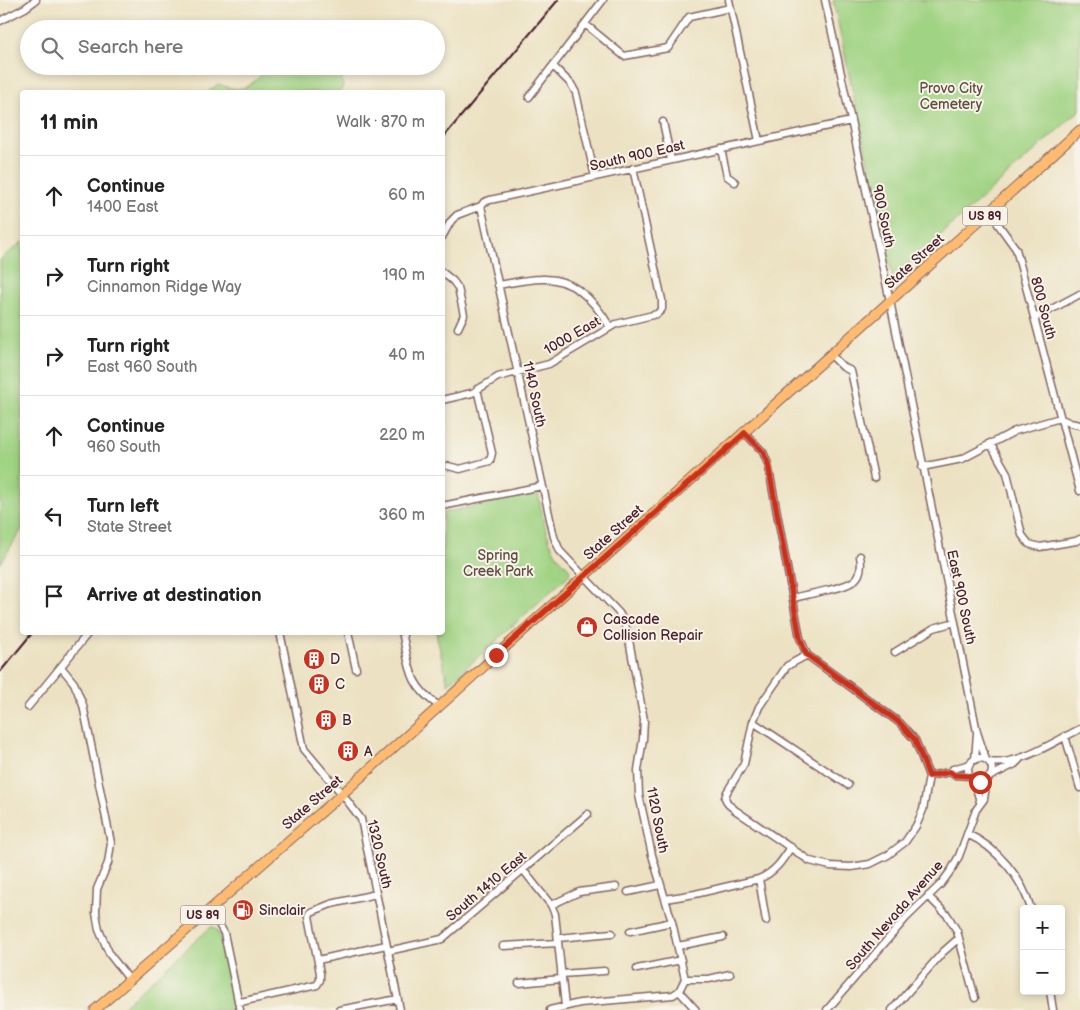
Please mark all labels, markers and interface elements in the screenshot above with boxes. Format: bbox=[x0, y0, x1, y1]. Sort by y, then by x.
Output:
search box bbox=[20, 20, 445, 75]
icon: search bbox=[38, 34, 66, 62]
text: Search here bbox=[78, 36, 183, 59]
park label: Provo City Cemetery bbox=[919, 80, 983, 113]
text: 11 min bbox=[40, 110, 98, 135]
text: Walk · 870 m bbox=[336, 113, 425, 132]
street label: South 900 East bbox=[588, 136, 687, 175]
text: Continue bbox=[87, 175, 165, 198]
icon: ahead bbox=[40, 182, 68, 210]
street label: 900 South bbox=[869, 183, 899, 250]
text: 60 m bbox=[388, 186, 425, 205]
text: 1400 East bbox=[87, 198, 159, 217]
road number: US 89 bbox=[962, 207, 1008, 226]
street label: State Street bbox=[881, 230, 948, 293]
text: Turn right bbox=[87, 255, 170, 278]
icon: right bbox=[40, 262, 68, 290]
text: 190 m bbox=[383, 266, 425, 285]
street label: 800 South bbox=[1027, 275, 1060, 342]
text: Cinnamon Ridge Way bbox=[87, 278, 242, 297]
street label: 1000 East bbox=[541, 312, 604, 358]
text: Turn right bbox=[87, 335, 170, 358]
icon: right bbox=[40, 342, 68, 370]
text: 40 m bbox=[388, 346, 425, 365]
text: East 960 South bbox=[87, 358, 197, 377]
street label: 1140 South bbox=[519, 359, 550, 429]
text: Continue bbox=[87, 415, 165, 438]
icon: ahead bbox=[40, 422, 68, 450]
text: 220 m bbox=[379, 426, 425, 445]
text: 960 South bbox=[87, 438, 161, 457]
text: Turn left bbox=[87, 495, 159, 518]
street label: State Street bbox=[580, 501, 647, 564]
icon: left bbox=[40, 502, 68, 530]
text: 360 m bbox=[378, 506, 425, 525]
text: State Street bbox=[87, 518, 172, 537]
park label: Spring Creek Park bbox=[463, 547, 533, 580]
street label: East 900 South bbox=[943, 548, 980, 646]
icon: arrive bbox=[40, 582, 68, 610]
text: Arrive at destination bbox=[87, 584, 262, 607]
place label: Cascade Collision Repair bbox=[603, 611, 704, 644]
shop icon: Cascade Collision Repair bbox=[575, 615, 599, 639]
route end bbox=[485, 644, 508, 667]
building icon: D bbox=[302, 647, 326, 671]
place label: D bbox=[330, 651, 340, 668]
building icon: C bbox=[307, 672, 331, 696]
place label: C bbox=[335, 676, 345, 693]
building icon: B bbox=[314, 708, 338, 732]
place label: B bbox=[342, 712, 352, 729]
building icon: A bbox=[336, 739, 360, 763]
place label: A bbox=[364, 743, 373, 760]
street label: State Street bbox=[279, 771, 347, 833]
route start bbox=[969, 771, 992, 794]
street label: 1120 South bbox=[643, 786, 672, 855]
street label: 1320 South bbox=[363, 818, 396, 890]
street label: South 1410 East bbox=[443, 847, 530, 925]
street label: South Nevada Avenue bbox=[842, 857, 947, 974]
fuel station icon: Sinclair bbox=[231, 898, 255, 922]
place label: Sinclair bbox=[259, 902, 306, 919]
map controls bbox=[1020, 905, 1065, 995]
button: + bbox=[1020, 905, 1065, 950]
road number: US 89 bbox=[180, 906, 226, 924]
button: − bbox=[1020, 950, 1065, 995]

